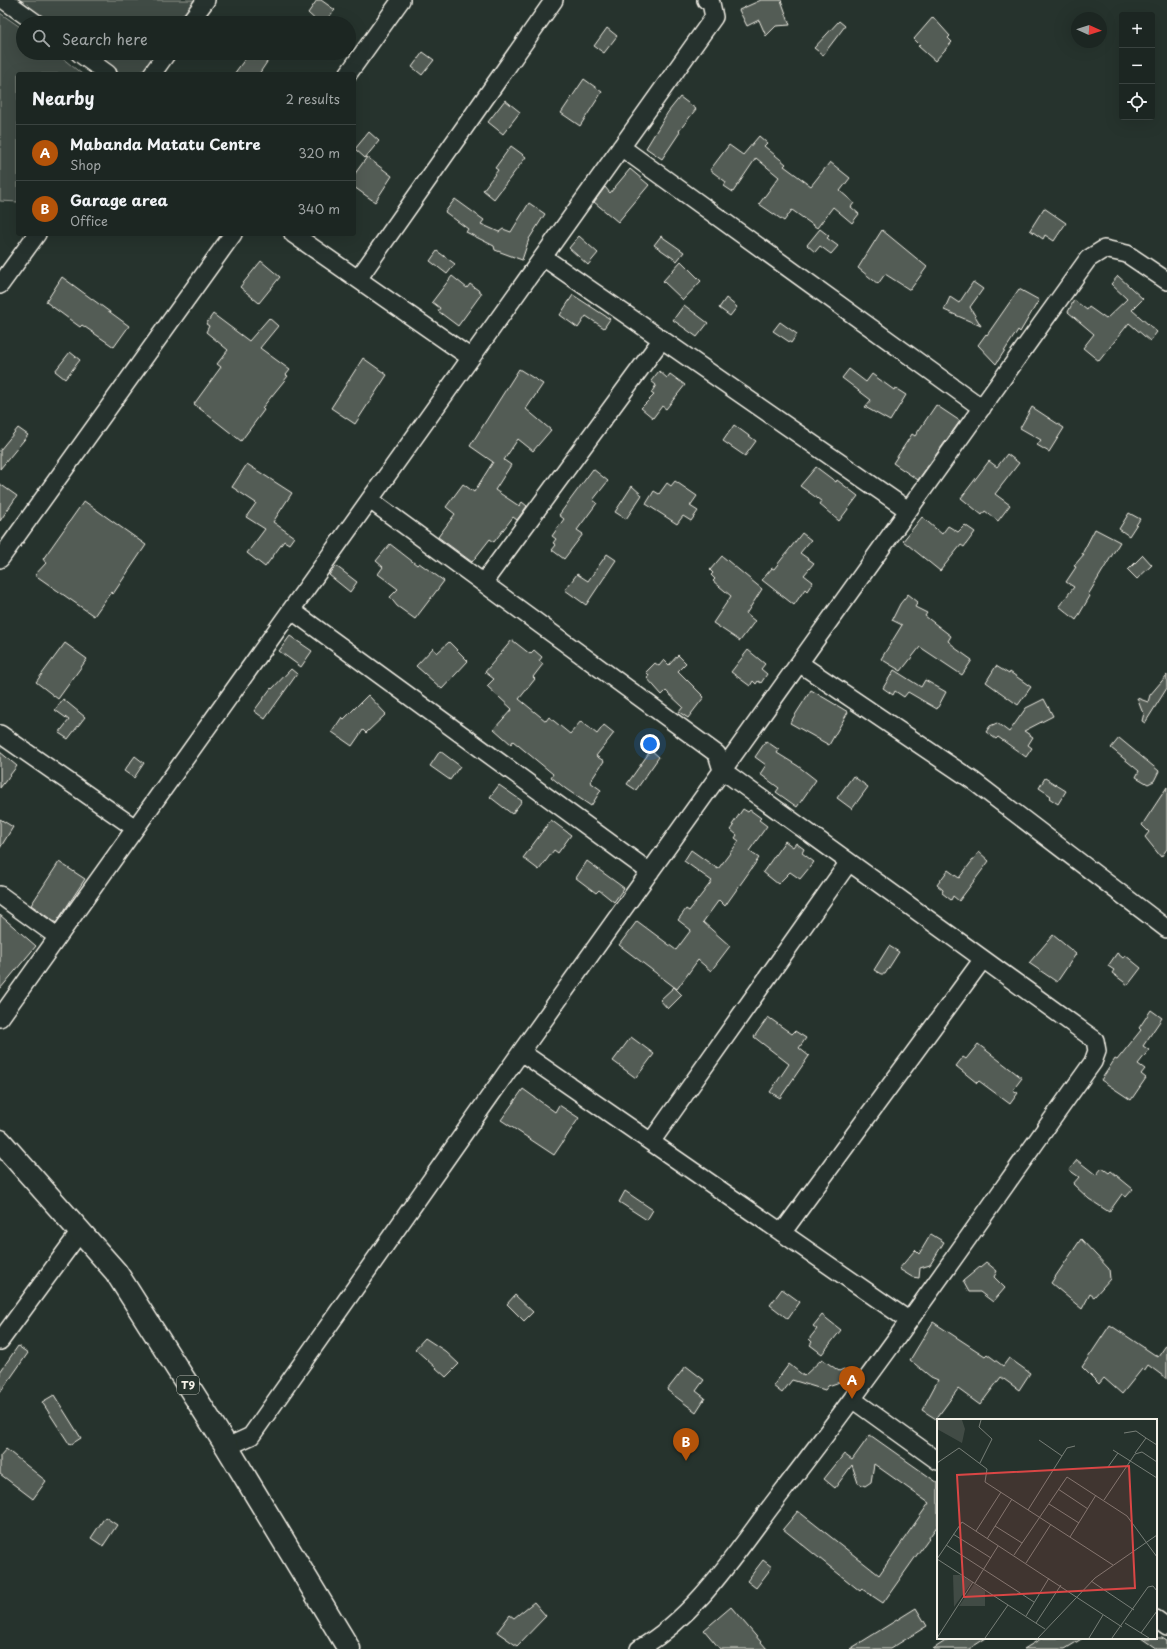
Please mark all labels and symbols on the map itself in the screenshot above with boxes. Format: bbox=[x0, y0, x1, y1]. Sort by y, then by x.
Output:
north arrow bbox=[1071, 12, 1107, 48]
your location bbox=[640, 734, 660, 754]
pin: A bbox=[839, 1366, 865, 1399]
road number: T9 bbox=[177, 1376, 199, 1394]
inset map bbox=[937, 1419, 1157, 1639]
pin: B bbox=[673, 1428, 699, 1461]

